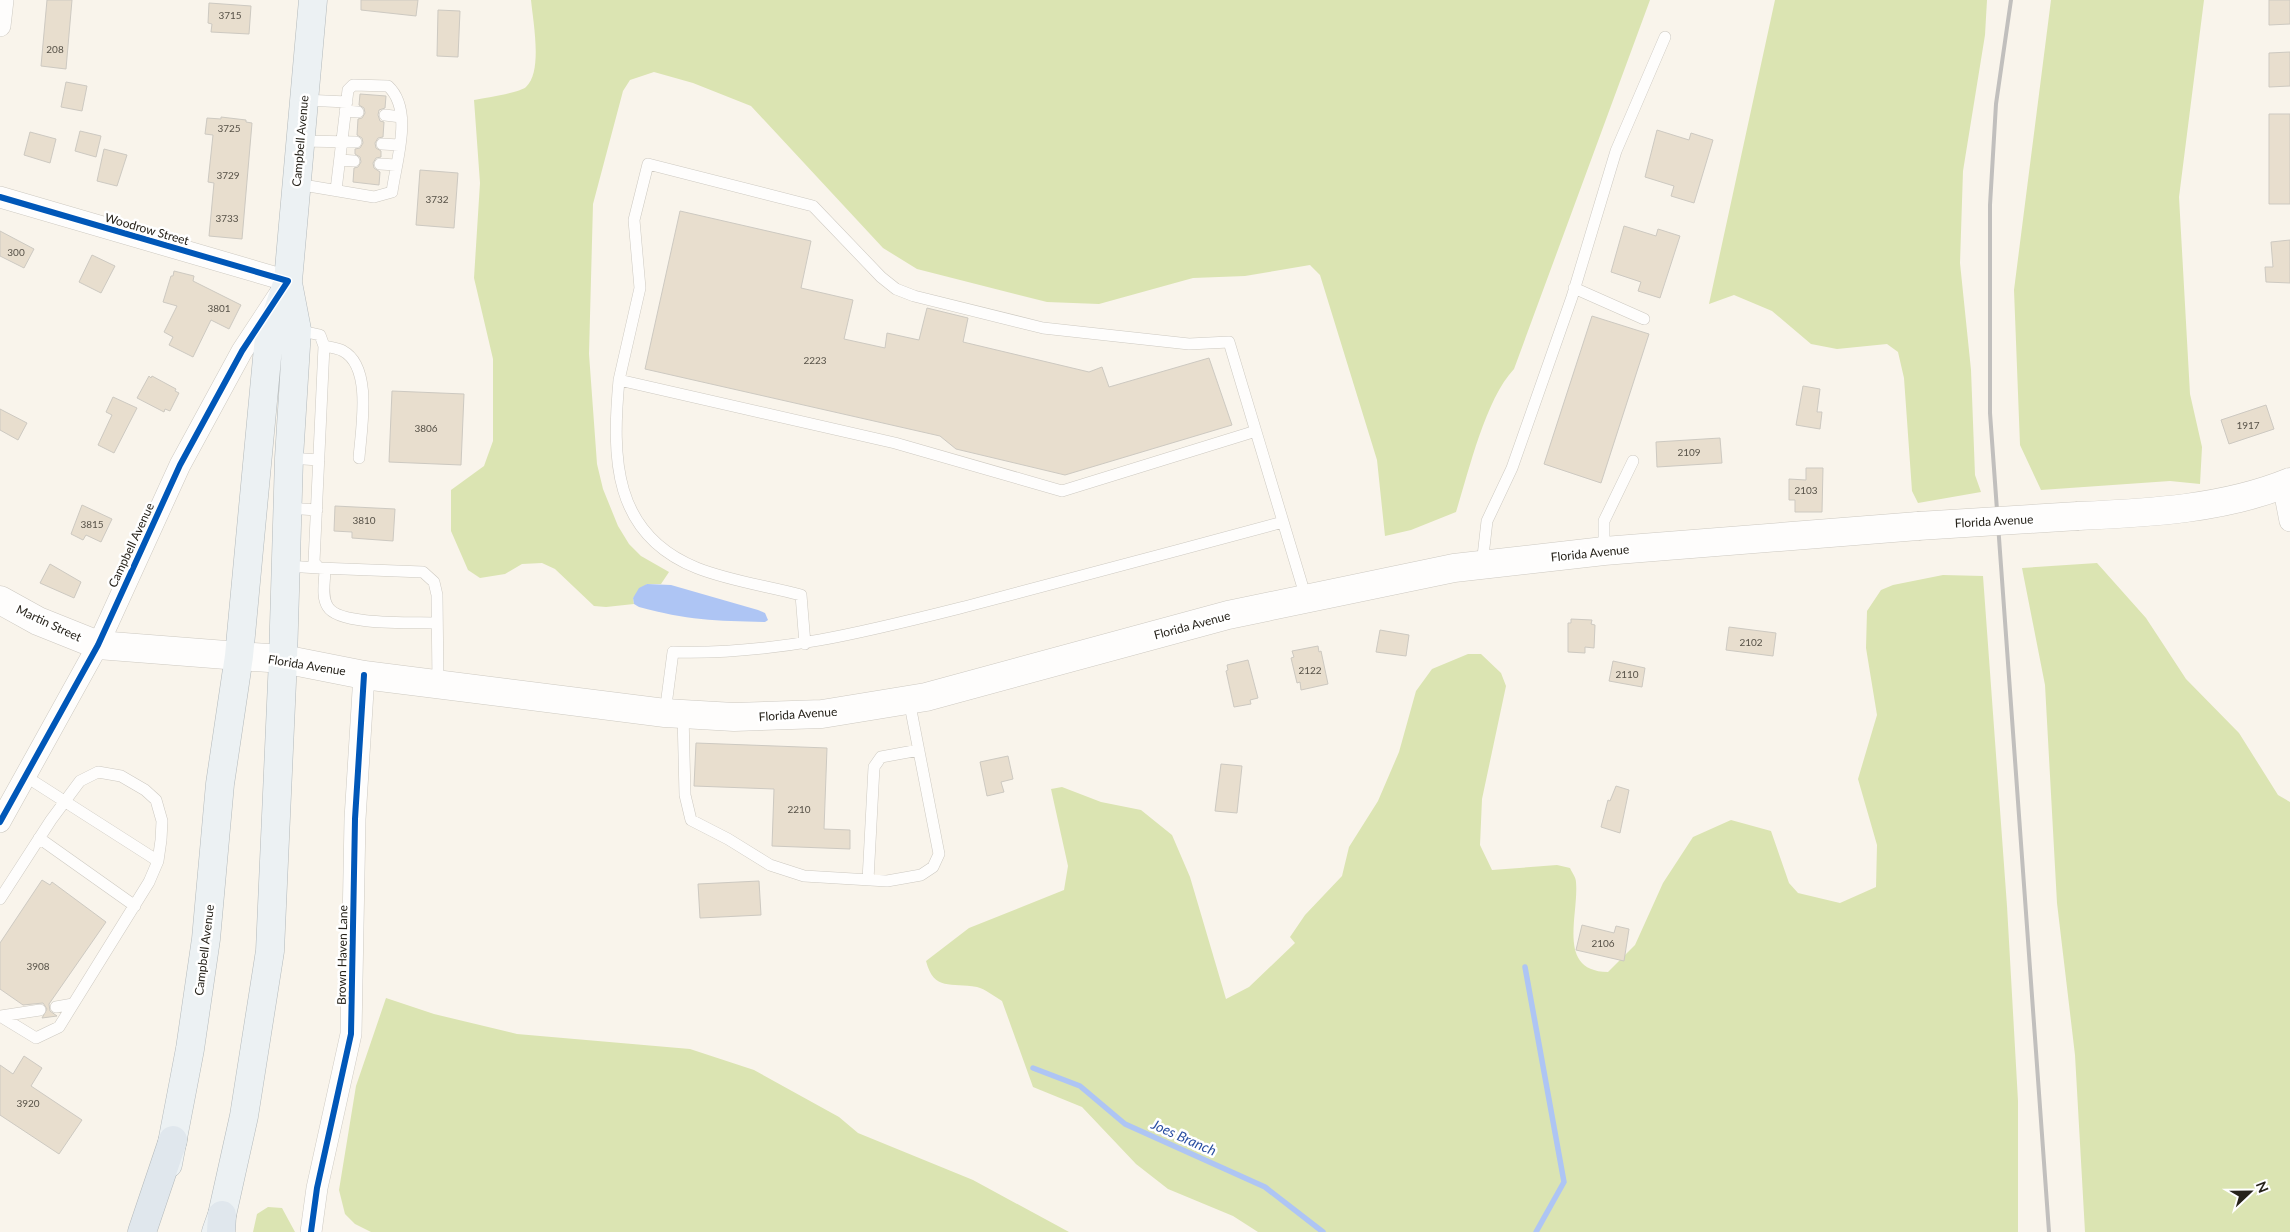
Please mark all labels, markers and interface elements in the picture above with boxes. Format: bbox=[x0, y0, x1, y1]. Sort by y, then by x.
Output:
house number: 3715 bbox=[218, 9, 242, 21]
house number: 208 bbox=[46, 43, 64, 55]
street label: Campbell Avenue bbox=[289, 95, 311, 187]
house number: 3725 bbox=[217, 122, 241, 134]
house number: 3729 bbox=[216, 169, 240, 181]
house number: 3732 bbox=[425, 193, 449, 205]
street label: Woodrow Street bbox=[103, 210, 191, 248]
house number: 3733 bbox=[215, 212, 239, 224]
house number: 300 bbox=[7, 246, 25, 258]
house number: 3801 bbox=[207, 302, 231, 314]
house number: 2223 bbox=[803, 354, 827, 366]
house number: 1917 bbox=[2236, 419, 2260, 431]
house number: 3806 bbox=[414, 422, 438, 434]
house number: 2109 bbox=[1677, 446, 1701, 458]
house number: 2103 bbox=[1794, 484, 1818, 496]
street label: Campbell Avenue bbox=[105, 500, 157, 590]
street label: Florida Avenue bbox=[1954, 511, 2034, 531]
house number: 3810 bbox=[352, 514, 376, 526]
house number: 3815 bbox=[80, 518, 104, 530]
street label: Florida Avenue bbox=[1550, 541, 1630, 565]
street label: Martin Street bbox=[14, 601, 85, 645]
street label: Florida Avenue bbox=[1152, 608, 1232, 642]
house number: 2102 bbox=[1739, 636, 1763, 648]
street label: Florida Avenue bbox=[267, 651, 347, 679]
house number: 2122 bbox=[1298, 664, 1322, 676]
house number: 2110 bbox=[1615, 668, 1639, 680]
street label: Florida Avenue bbox=[758, 704, 838, 724]
house number: 2210 bbox=[787, 803, 811, 815]
street label: Campbell Avenue bbox=[191, 904, 217, 996]
street label: Brown Haven Lane bbox=[334, 905, 350, 1005]
house number: 2106 bbox=[1591, 937, 1615, 949]
house number: 3908 bbox=[26, 960, 50, 972]
house number: 3920 bbox=[16, 1097, 40, 1109]
water label: Joes Branch bbox=[1148, 1115, 1219, 1159]
north arrow bbox=[2225, 1167, 2275, 1217]
text: N bbox=[2253, 1179, 2272, 1195]

